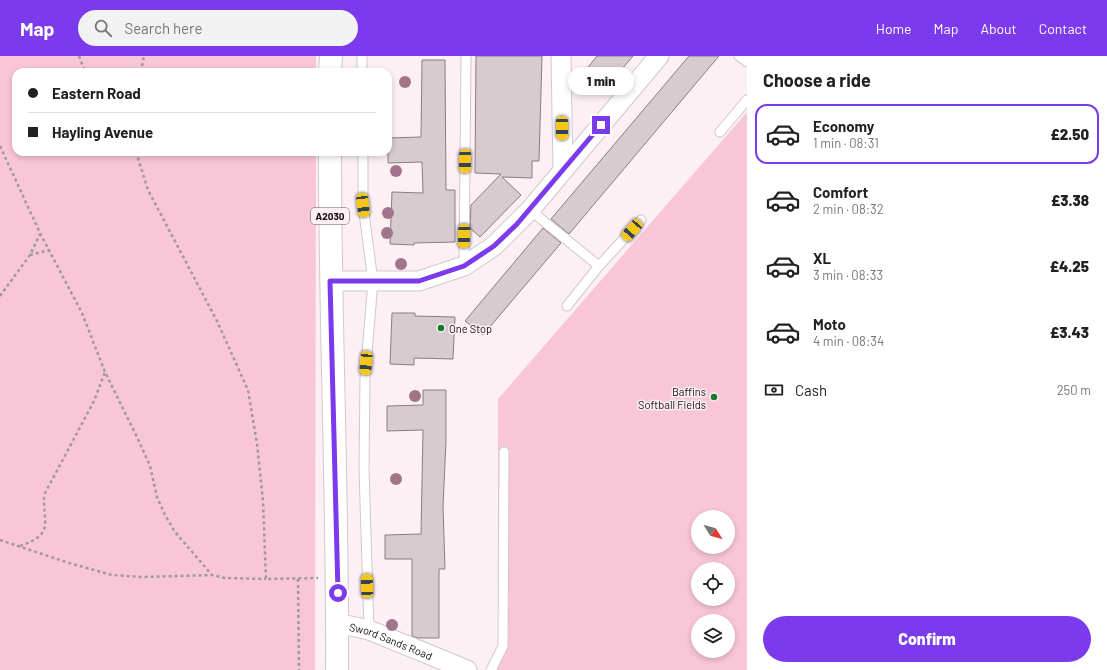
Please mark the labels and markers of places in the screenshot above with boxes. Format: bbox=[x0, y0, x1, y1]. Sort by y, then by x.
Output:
place label: One Stop bbox=[449, 322, 492, 335]
marker: One Stop bbox=[436, 323, 446, 333]
place label: Baffins Softball Fields bbox=[638, 385, 706, 411]
marker: Baffins Softball Fields bbox=[709, 392, 719, 402]

